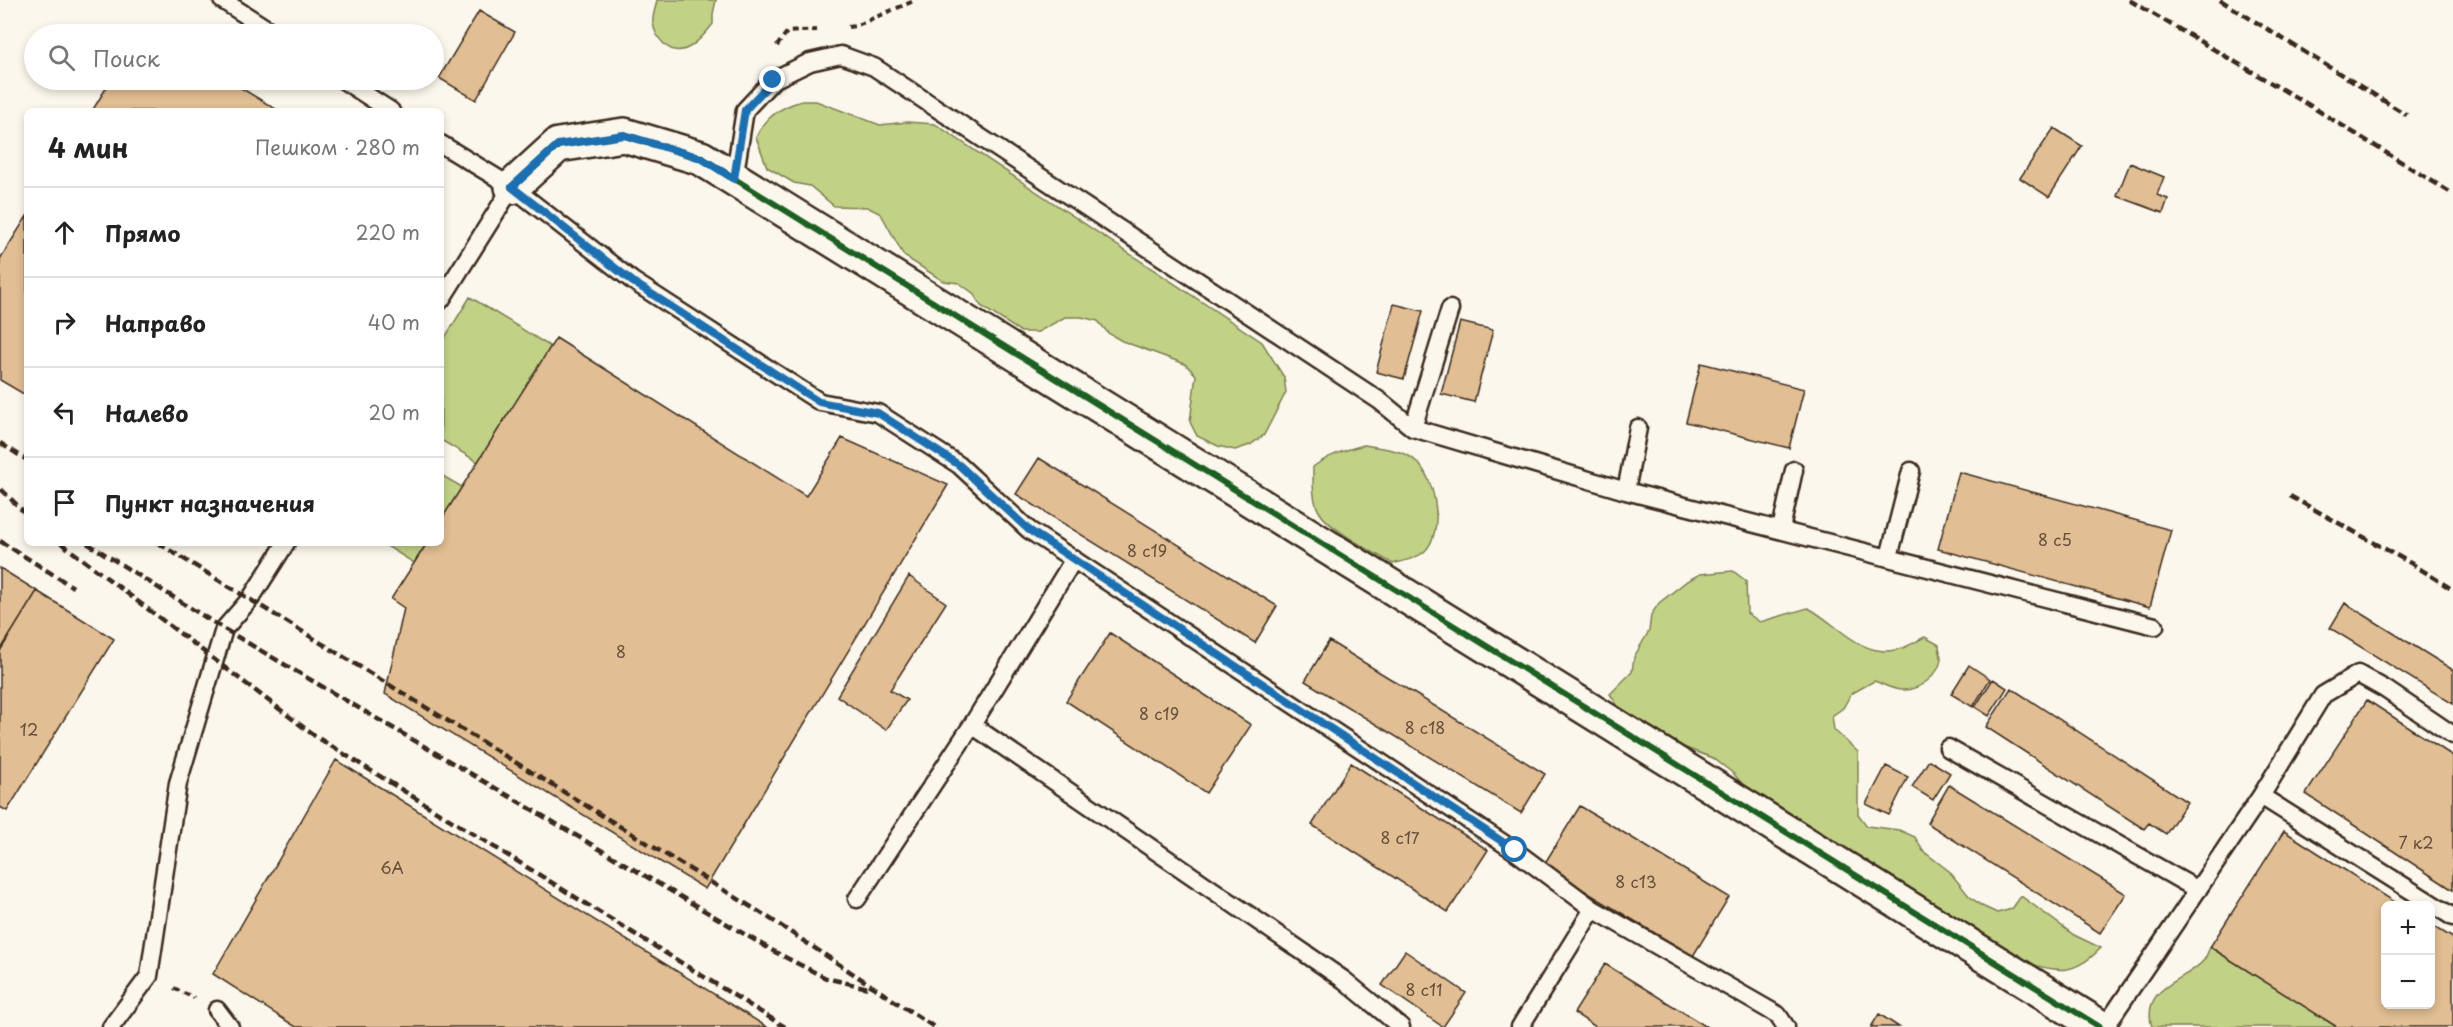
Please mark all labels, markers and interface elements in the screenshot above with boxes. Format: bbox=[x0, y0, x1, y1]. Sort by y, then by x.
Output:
search box bbox=[24, 24, 444, 90]
icon: search bbox=[45, 41, 78, 74]
text: Поиск bbox=[93, 41, 160, 74]
route end bbox=[759, 66, 785, 92]
text: 4 мин bbox=[48, 128, 129, 167]
text: Пешком · 280 m bbox=[255, 132, 420, 162]
icon: ahead bbox=[48, 216, 81, 249]
text: Прямо bbox=[105, 216, 180, 249]
text: 220 m bbox=[356, 217, 420, 247]
icon: right bbox=[48, 306, 81, 339]
text: Направо bbox=[105, 306, 206, 339]
text: 40 m bbox=[368, 307, 420, 337]
icon: left bbox=[48, 396, 81, 429]
text: Налево bbox=[105, 396, 188, 429]
text: 20 m bbox=[368, 397, 420, 427]
icon: arrive bbox=[48, 486, 81, 519]
text: Пункт назначения bbox=[105, 486, 315, 519]
house number: 8 с5 bbox=[2038, 527, 2072, 551]
house number: 8 с19 bbox=[1127, 538, 1167, 562]
house number: 8 bbox=[616, 639, 626, 663]
house number: 8 с19 bbox=[1139, 701, 1179, 725]
house number: 8 с18 bbox=[1405, 715, 1445, 739]
house number: 12 bbox=[20, 717, 38, 741]
house number: 8 с17 bbox=[1380, 825, 1420, 849]
house number: 7 к2 bbox=[2398, 830, 2434, 854]
route start bbox=[1501, 836, 1527, 862]
house number: 6А bbox=[380, 855, 404, 879]
house number: 8 с13 bbox=[1615, 869, 1657, 893]
map controls bbox=[2381, 901, 2435, 1009]
button: + bbox=[2381, 901, 2435, 955]
button: − bbox=[2381, 955, 2435, 1009]
house number: 8 с11 bbox=[1406, 977, 1442, 1001]

